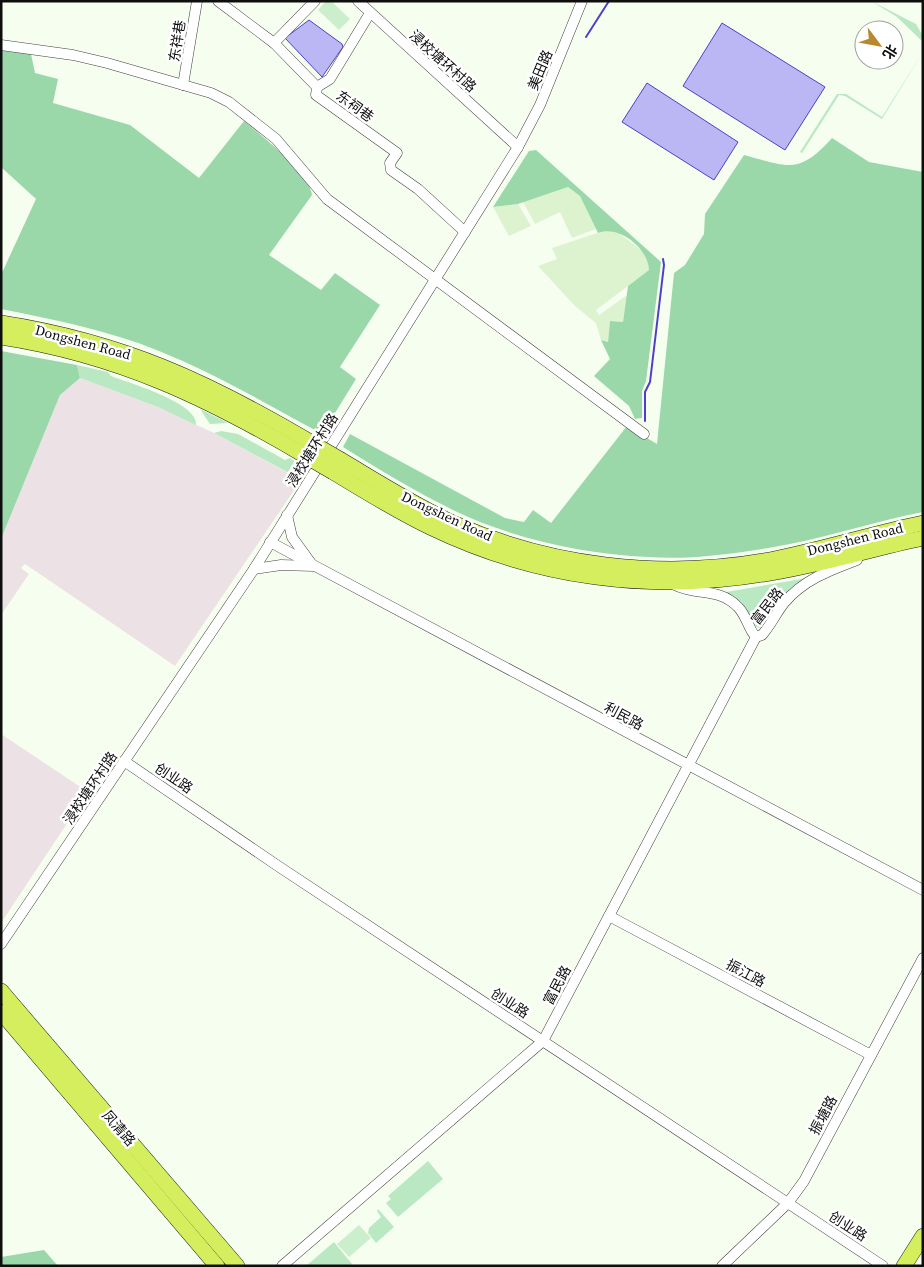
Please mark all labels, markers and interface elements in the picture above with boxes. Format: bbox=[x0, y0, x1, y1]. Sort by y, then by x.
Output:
street label: 东祥巷 bbox=[164, 19, 190, 63]
north arrow bbox=[854, 20, 904, 70]
street label: 浸校塘环村路 bbox=[405, 25, 481, 97]
text: 北 bbox=[878, 41, 902, 63]
street label: 美田路 bbox=[523, 47, 557, 93]
street label: 东祠巷 bbox=[332, 86, 378, 126]
street label: Dongshen Road bbox=[33, 320, 133, 364]
street label: 浸校塘环村路 bbox=[281, 409, 343, 491]
street label: Dongshen Road bbox=[398, 486, 496, 546]
street label: Dongshen Road bbox=[805, 517, 905, 561]
street label: 富民路 bbox=[746, 583, 788, 629]
street label: 利民路 bbox=[601, 697, 647, 735]
street label: 浸校塘环村路 bbox=[58, 748, 122, 828]
street label: 创业路 bbox=[151, 758, 197, 798]
street label: 振江路 bbox=[723, 954, 769, 992]
street label: 富民路 bbox=[538, 962, 576, 1008]
street label: 创业路 bbox=[487, 983, 533, 1023]
street label: 振塘路 bbox=[804, 1092, 842, 1138]
street label: 凤清路 bbox=[98, 1106, 140, 1150]
street label: 创业路 bbox=[825, 1206, 871, 1246]

